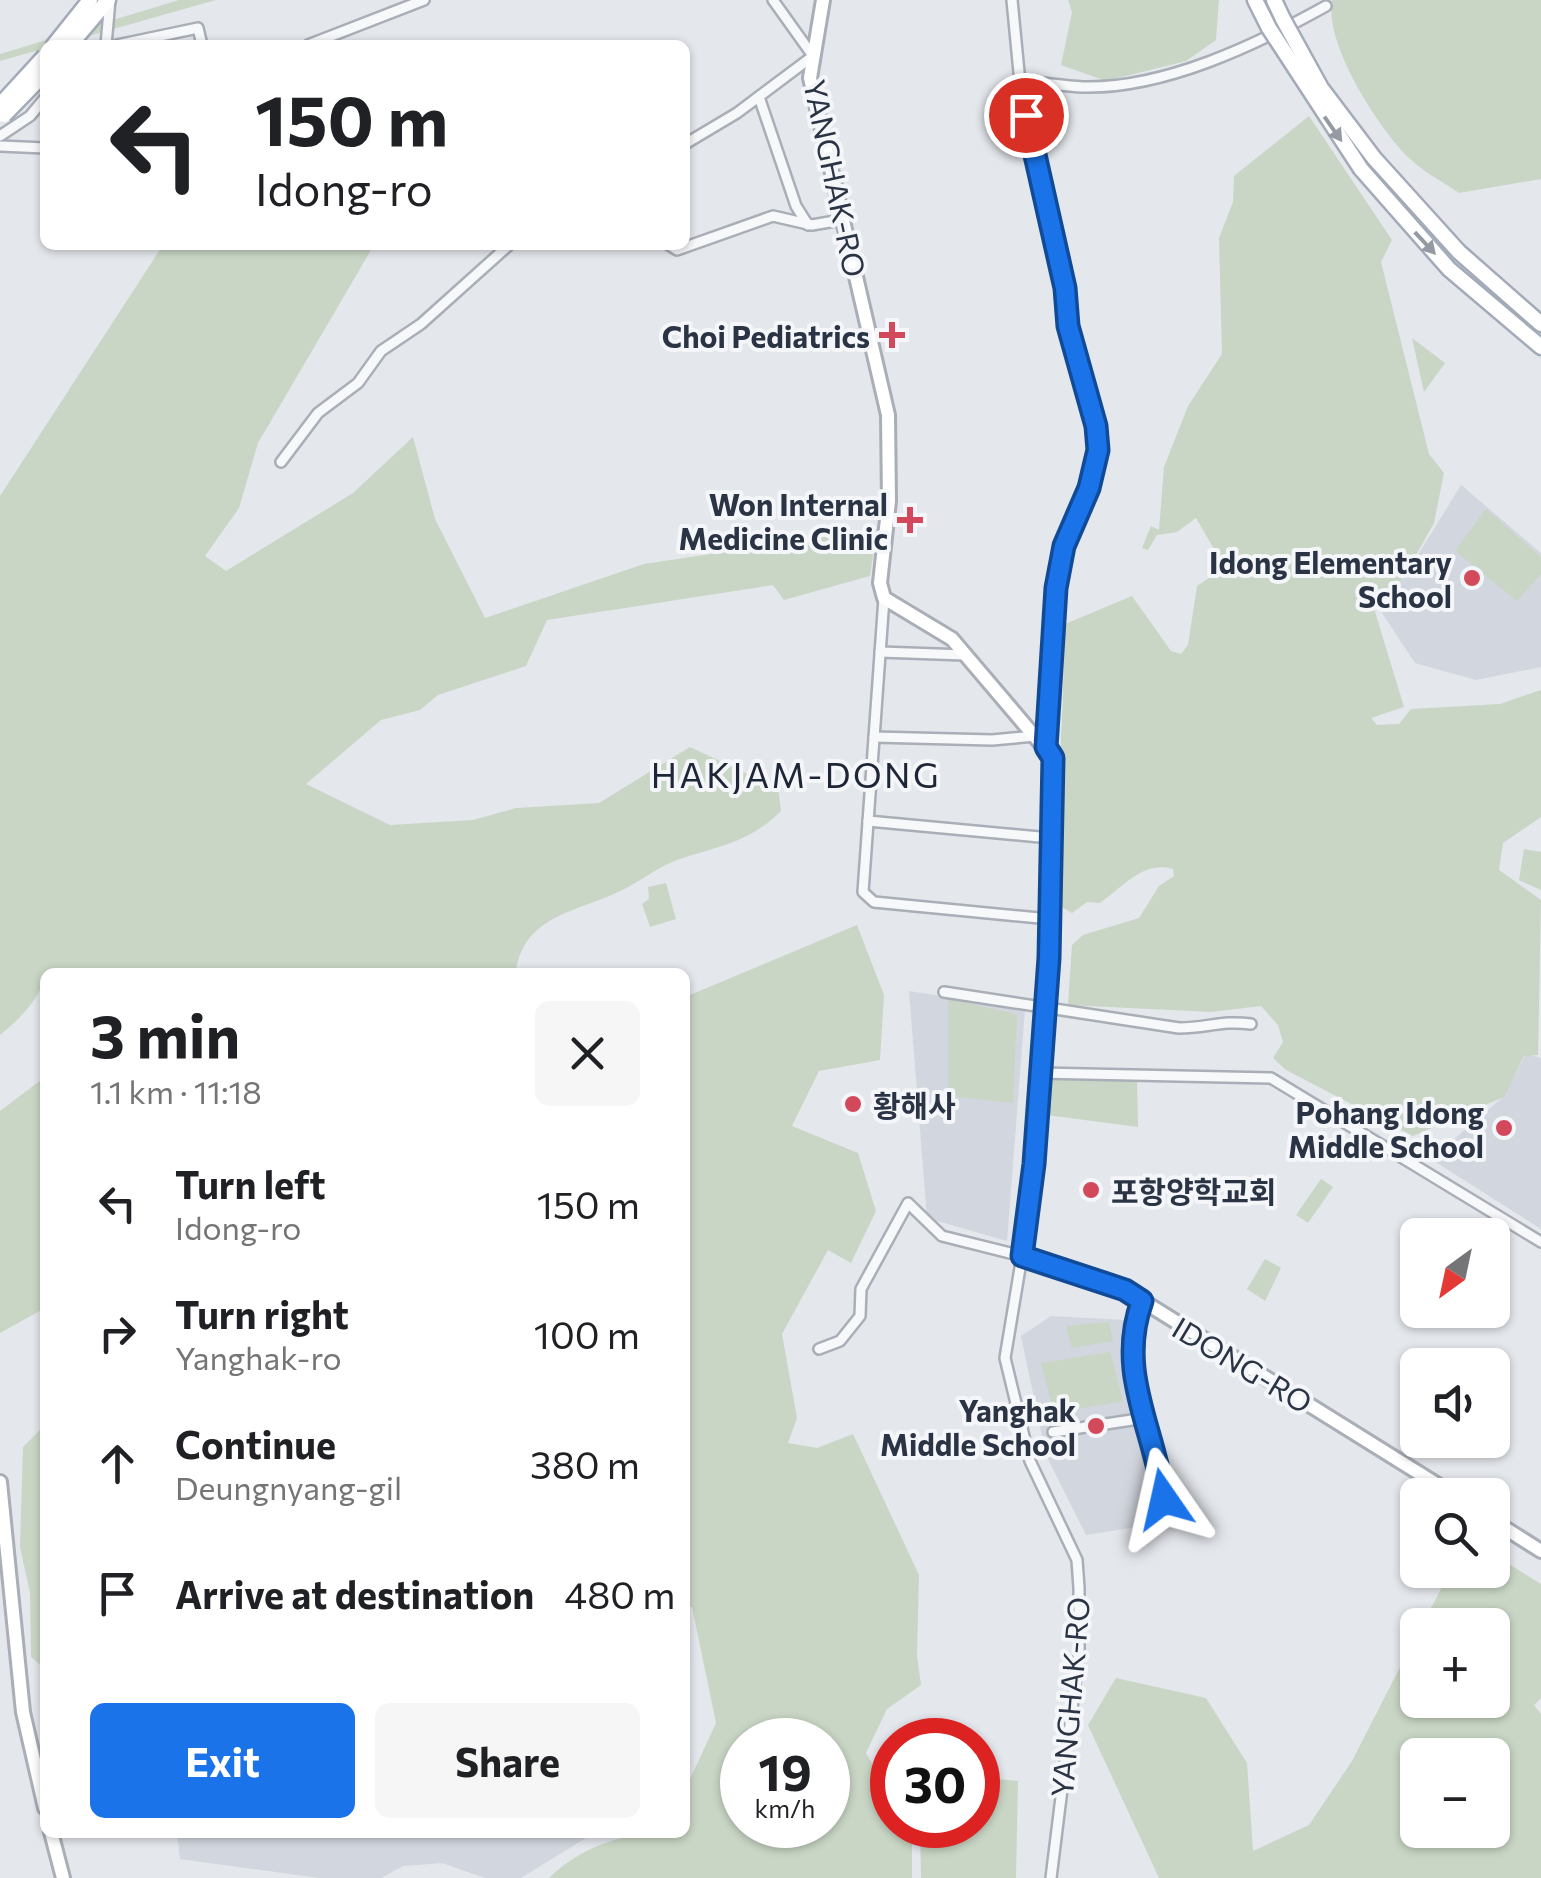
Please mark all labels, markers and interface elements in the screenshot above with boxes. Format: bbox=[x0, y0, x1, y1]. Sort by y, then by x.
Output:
pin bbox=[984, 73, 1069, 158]
text: 150 m bbox=[255, 75, 448, 160]
street label: YANGHAK-RO bbox=[797, 76, 875, 280]
icon: left bbox=[90, 80, 220, 210]
icon: arrive bbox=[999, 88, 1054, 143]
one-way arrow bbox=[1322, 116, 1342, 142]
text: Idong-ro bbox=[255, 160, 433, 215]
one-way arrow bbox=[1413, 231, 1436, 255]
place label: Choi Pediatrics bbox=[662, 317, 870, 354]
marker: Choi Pediatrics bbox=[879, 322, 905, 348]
place label: Won Internal Medicine Clinic bbox=[679, 485, 888, 556]
marker: Won Internal Medicine Clinic bbox=[897, 507, 923, 533]
place label: Idong Elementary School bbox=[1209, 543, 1453, 614]
marker: Idong Elementary School bbox=[1461, 567, 1483, 589]
district label: HAKJAM-DONG bbox=[651, 752, 941, 795]
text: 3 min bbox=[90, 997, 240, 1070]
button: close bbox=[535, 1001, 640, 1106]
text: 1.1 km · 11:18 bbox=[90, 1071, 262, 1111]
place label: 황해사 bbox=[873, 1086, 956, 1123]
marker: 황해사 bbox=[842, 1093, 864, 1115]
place label: Pohang Idong Middle School bbox=[1288, 1093, 1484, 1164]
marker: Pohang Idong Middle School bbox=[1493, 1117, 1515, 1139]
text: Turn left bbox=[175, 1160, 326, 1207]
place label: 포항양학교회 bbox=[1111, 1172, 1277, 1209]
icon: left bbox=[90, 1176, 145, 1231]
marker: 포항양학교회 bbox=[1080, 1179, 1102, 1201]
text: 150 m bbox=[537, 1180, 640, 1227]
text: Idong-ro bbox=[175, 1207, 301, 1247]
north arrow bbox=[1400, 1218, 1510, 1328]
map controls bbox=[1400, 1218, 1510, 1848]
text: Turn right bbox=[175, 1290, 349, 1337]
icon: right bbox=[90, 1306, 145, 1361]
street label: IDONG-RO bbox=[1166, 1308, 1320, 1420]
text: 100 m bbox=[534, 1310, 640, 1357]
text: Yanghak-ro bbox=[175, 1337, 342, 1377]
button: sound bbox=[1400, 1348, 1510, 1458]
place label: Yanghak Middle School bbox=[880, 1391, 1076, 1462]
marker: Yanghak Middle School bbox=[1085, 1415, 1107, 1437]
text: Continue bbox=[175, 1420, 336, 1467]
icon: ahead bbox=[90, 1436, 145, 1491]
text: 380 m bbox=[530, 1440, 640, 1487]
position arrow bbox=[1112, 1447, 1216, 1551]
text: Deungnyang-gil bbox=[175, 1467, 402, 1507]
button: search bbox=[1400, 1478, 1510, 1588]
icon: arrive bbox=[90, 1566, 145, 1621]
text: Arrive at destination bbox=[175, 1570, 534, 1617]
text: 480 m bbox=[564, 1570, 675, 1617]
street label: YANGHAK-RO bbox=[1042, 1595, 1096, 1799]
button: + bbox=[1400, 1608, 1510, 1718]
button: Exit bbox=[90, 1703, 355, 1818]
button: Share bbox=[375, 1703, 640, 1818]
speed limit sign: 30 bbox=[870, 1718, 1000, 1848]
button: − bbox=[1400, 1738, 1510, 1848]
text: 19 bbox=[758, 1740, 812, 1801]
text: km/h bbox=[755, 1793, 815, 1823]

